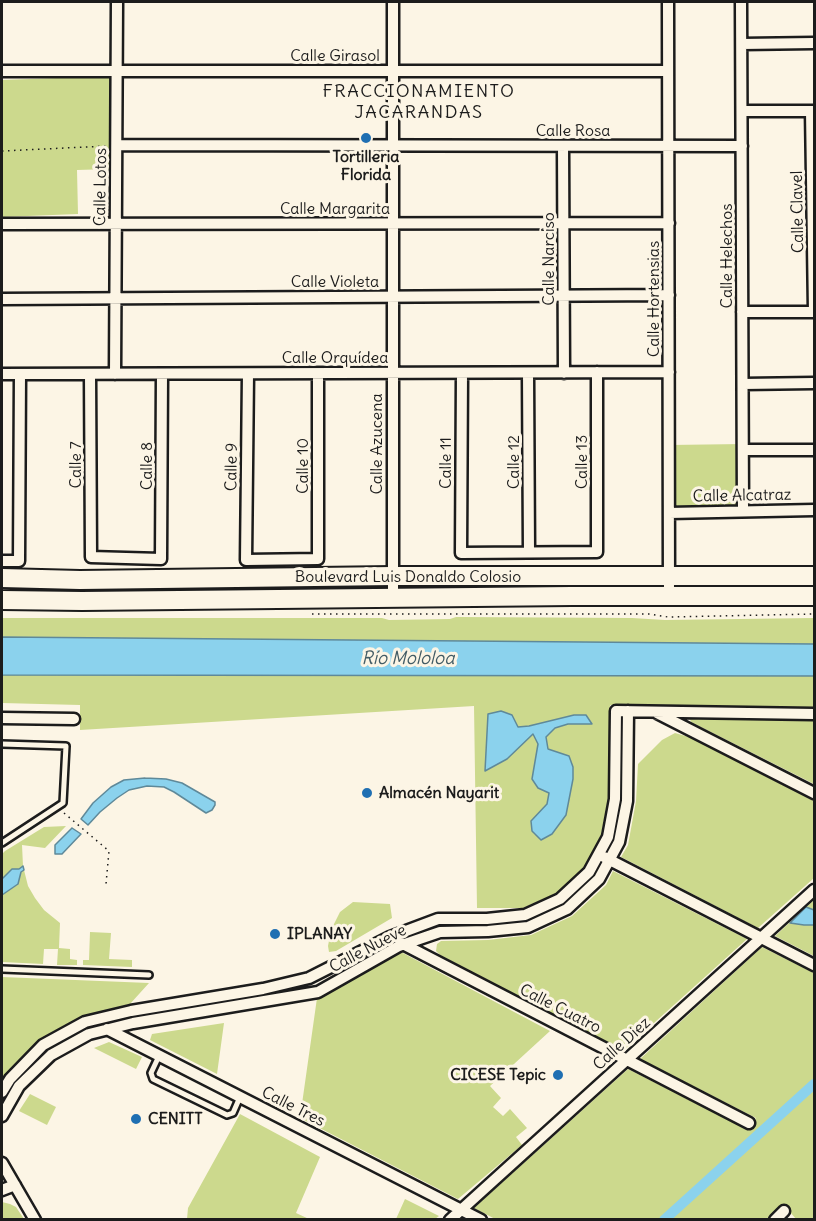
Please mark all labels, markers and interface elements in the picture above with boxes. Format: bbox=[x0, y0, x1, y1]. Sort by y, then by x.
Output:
street label: Calle Girasol bbox=[290, 46, 380, 66]
district label: FRACCIONAMIENTO JACARANDAS bbox=[323, 81, 515, 124]
street label: Calle Rosa bbox=[536, 121, 610, 141]
marker: Tortilleria Florida bbox=[359, 131, 373, 145]
place label: Tortilleria Florida bbox=[333, 147, 399, 185]
street label: Calle Lotos bbox=[91, 148, 111, 226]
street label: Calle Clavel bbox=[788, 171, 808, 253]
street label: Calle Margarita bbox=[280, 199, 390, 219]
street label: Calle Helechos bbox=[717, 204, 737, 308]
street label: Calle Narciso bbox=[539, 212, 559, 306]
street label: Calle Hortensias bbox=[644, 241, 664, 357]
street label: Calle Violeta bbox=[291, 272, 379, 292]
street label: Calle Orquídea bbox=[282, 348, 388, 368]
street label: Calle Azucena bbox=[367, 393, 387, 495]
street label: Calle 12 bbox=[504, 435, 524, 489]
street label: Calle 13 bbox=[572, 435, 592, 489]
street label: Calle 11 bbox=[436, 437, 456, 489]
street label: Calle 10 bbox=[293, 438, 313, 494]
street label: Calle 7 bbox=[66, 442, 86, 488]
street label: Calle 8 bbox=[137, 442, 157, 490]
street label: Calle 9 bbox=[222, 443, 242, 491]
street label: Calle Alcatraz bbox=[693, 486, 791, 506]
street label: Boulevard Luis Donaldo Colosio bbox=[295, 567, 521, 587]
water label: Río Mololoa bbox=[361, 648, 455, 670]
place label: Almacén Nayarit bbox=[379, 783, 499, 803]
marker: Almacén Nayarit bbox=[360, 786, 374, 800]
street label: Calle Nueve bbox=[326, 921, 410, 977]
place label: IPLANAY bbox=[287, 924, 352, 944]
marker: IPLANAY bbox=[268, 927, 282, 941]
street label: Calle Cuatro bbox=[516, 980, 604, 1038]
street label: Calle Diez bbox=[589, 1013, 655, 1075]
place label: CICESE Tepic bbox=[450, 1065, 546, 1085]
marker: CICESE Tepic bbox=[551, 1068, 565, 1082]
street label: Calle Tres bbox=[258, 1083, 328, 1131]
place label: CENITT bbox=[148, 1109, 203, 1129]
marker: CENITT bbox=[129, 1112, 143, 1126]

